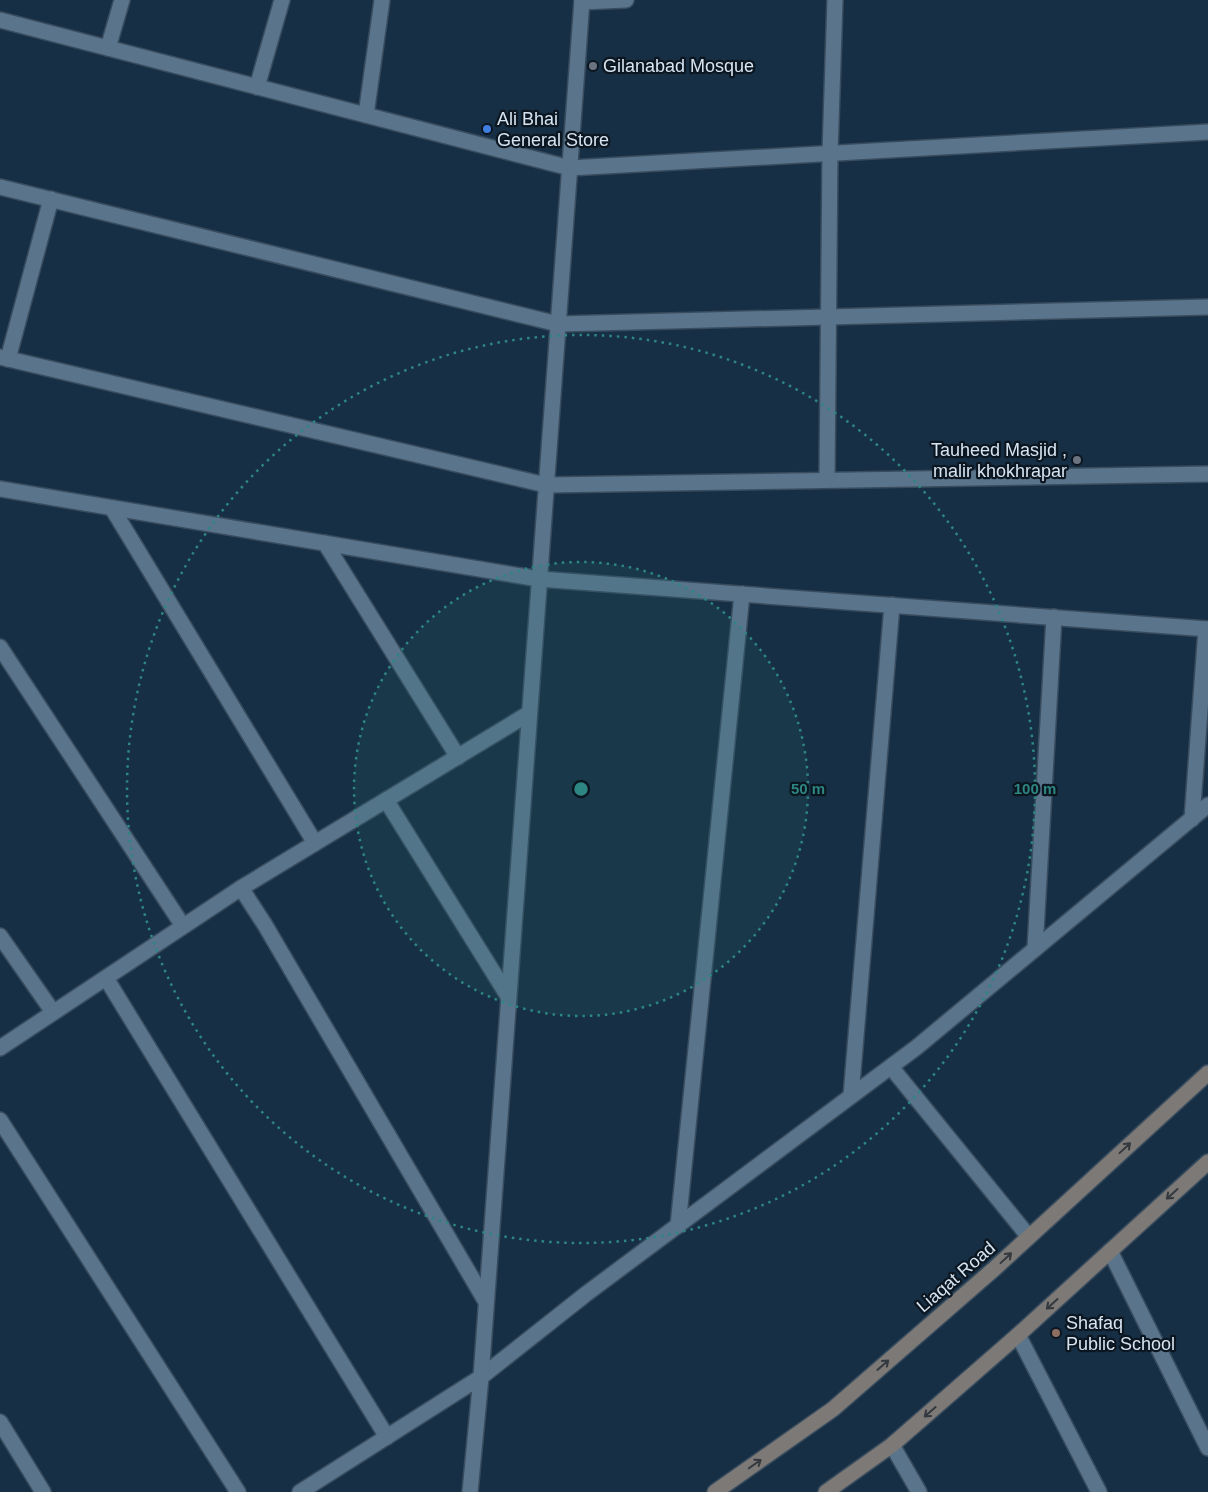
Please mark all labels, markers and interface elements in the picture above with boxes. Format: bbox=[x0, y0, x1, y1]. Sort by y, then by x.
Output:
place label: Gilanabad Mosque bbox=[603, 56, 754, 76]
marker: Gilanabad Mosque bbox=[587, 60, 599, 72]
place label: Ali Bhai General Store bbox=[497, 109, 609, 150]
marker: Ali Bhai General Store bbox=[481, 123, 493, 135]
place label: Tauheed Masjid , malir khokhrapar bbox=[931, 440, 1067, 481]
marker: Tauheed Masjid , malir khokhrapar bbox=[1071, 454, 1083, 466]
centre of rings bbox=[572, 780, 590, 798]
text: 50 m bbox=[791, 780, 825, 797]
text: 100 m bbox=[1014, 780, 1056, 797]
one-way arrow bbox=[1119, 1143, 1132, 1154]
one-way arrow bbox=[1166, 1189, 1179, 1200]
street label: Liaqat Road bbox=[913, 1238, 999, 1316]
one-way arrow bbox=[999, 1252, 1012, 1264]
one-way arrow bbox=[1046, 1298, 1059, 1310]
place label: Shafaq Public School bbox=[1066, 1313, 1175, 1354]
marker: Shafaq Public School bbox=[1050, 1327, 1062, 1339]
one-way arrow bbox=[877, 1360, 890, 1371]
one-way arrow bbox=[924, 1406, 937, 1417]
one-way arrow bbox=[747, 1459, 761, 1469]

